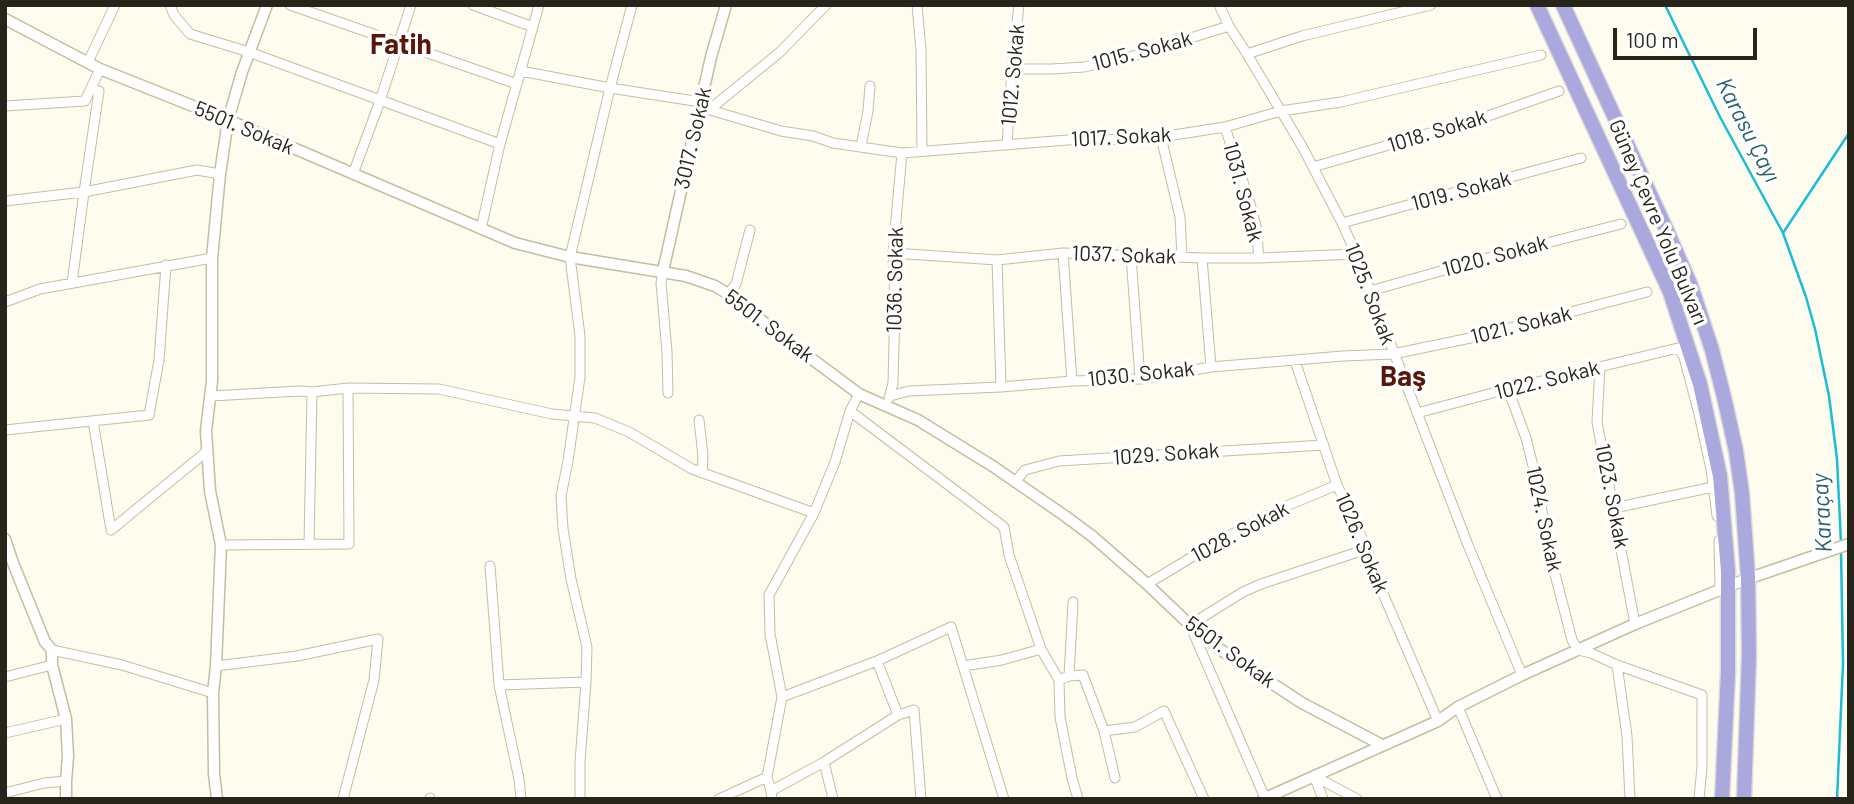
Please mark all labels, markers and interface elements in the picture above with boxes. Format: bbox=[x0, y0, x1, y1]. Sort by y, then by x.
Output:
scale bar bbox=[1616, 14, 1759, 58]
street label: 1012. Sokak bbox=[996, 23, 1030, 127]
street label: 1015. Sokak bbox=[1089, 26, 1195, 76]
text: 100 m bbox=[1626, 27, 1679, 52]
district label: Fatih bbox=[370, 28, 432, 62]
water label: Karasu Çayı bbox=[1710, 73, 1786, 187]
street label: 3017. Sokak bbox=[669, 85, 717, 191]
street label: 5501. Sokak bbox=[190, 96, 298, 160]
street label: 1018. Sokak bbox=[1384, 104, 1490, 158]
street label: Güney Çevre Yolu Bulvarı bbox=[1603, 116, 1713, 328]
street label: 1017. Sokak bbox=[1070, 122, 1172, 152]
street label: 1031. Sokak bbox=[1218, 139, 1268, 245]
street label: 1019. Sokak bbox=[1408, 166, 1514, 216]
street label: 1036. Sokak bbox=[881, 227, 909, 333]
street label: 1020. Sokak bbox=[1440, 230, 1550, 282]
street label: 1025. Sokak bbox=[1339, 240, 1401, 348]
street label: 1037. Sokak bbox=[1071, 241, 1177, 269]
street label: 5501. Sokak bbox=[719, 284, 819, 368]
street label: 1021. Sokak bbox=[1468, 300, 1574, 350]
street label: 1022. Sokak bbox=[1492, 355, 1602, 405]
street label: 1030. Sokak bbox=[1086, 356, 1196, 392]
district label: Baş bbox=[1380, 360, 1426, 394]
street label: 1029. Sokak bbox=[1112, 438, 1220, 470]
street label: 1023. Sokak bbox=[1589, 441, 1635, 551]
street label: 1024. Sokak bbox=[1521, 464, 1567, 574]
water label: Karaçay bbox=[1806, 473, 1838, 553]
street label: 1026. Sokak bbox=[1330, 489, 1394, 597]
street label: 1028. Sokak bbox=[1187, 496, 1293, 568]
street label: 5501. Sokak bbox=[1180, 611, 1280, 693]

